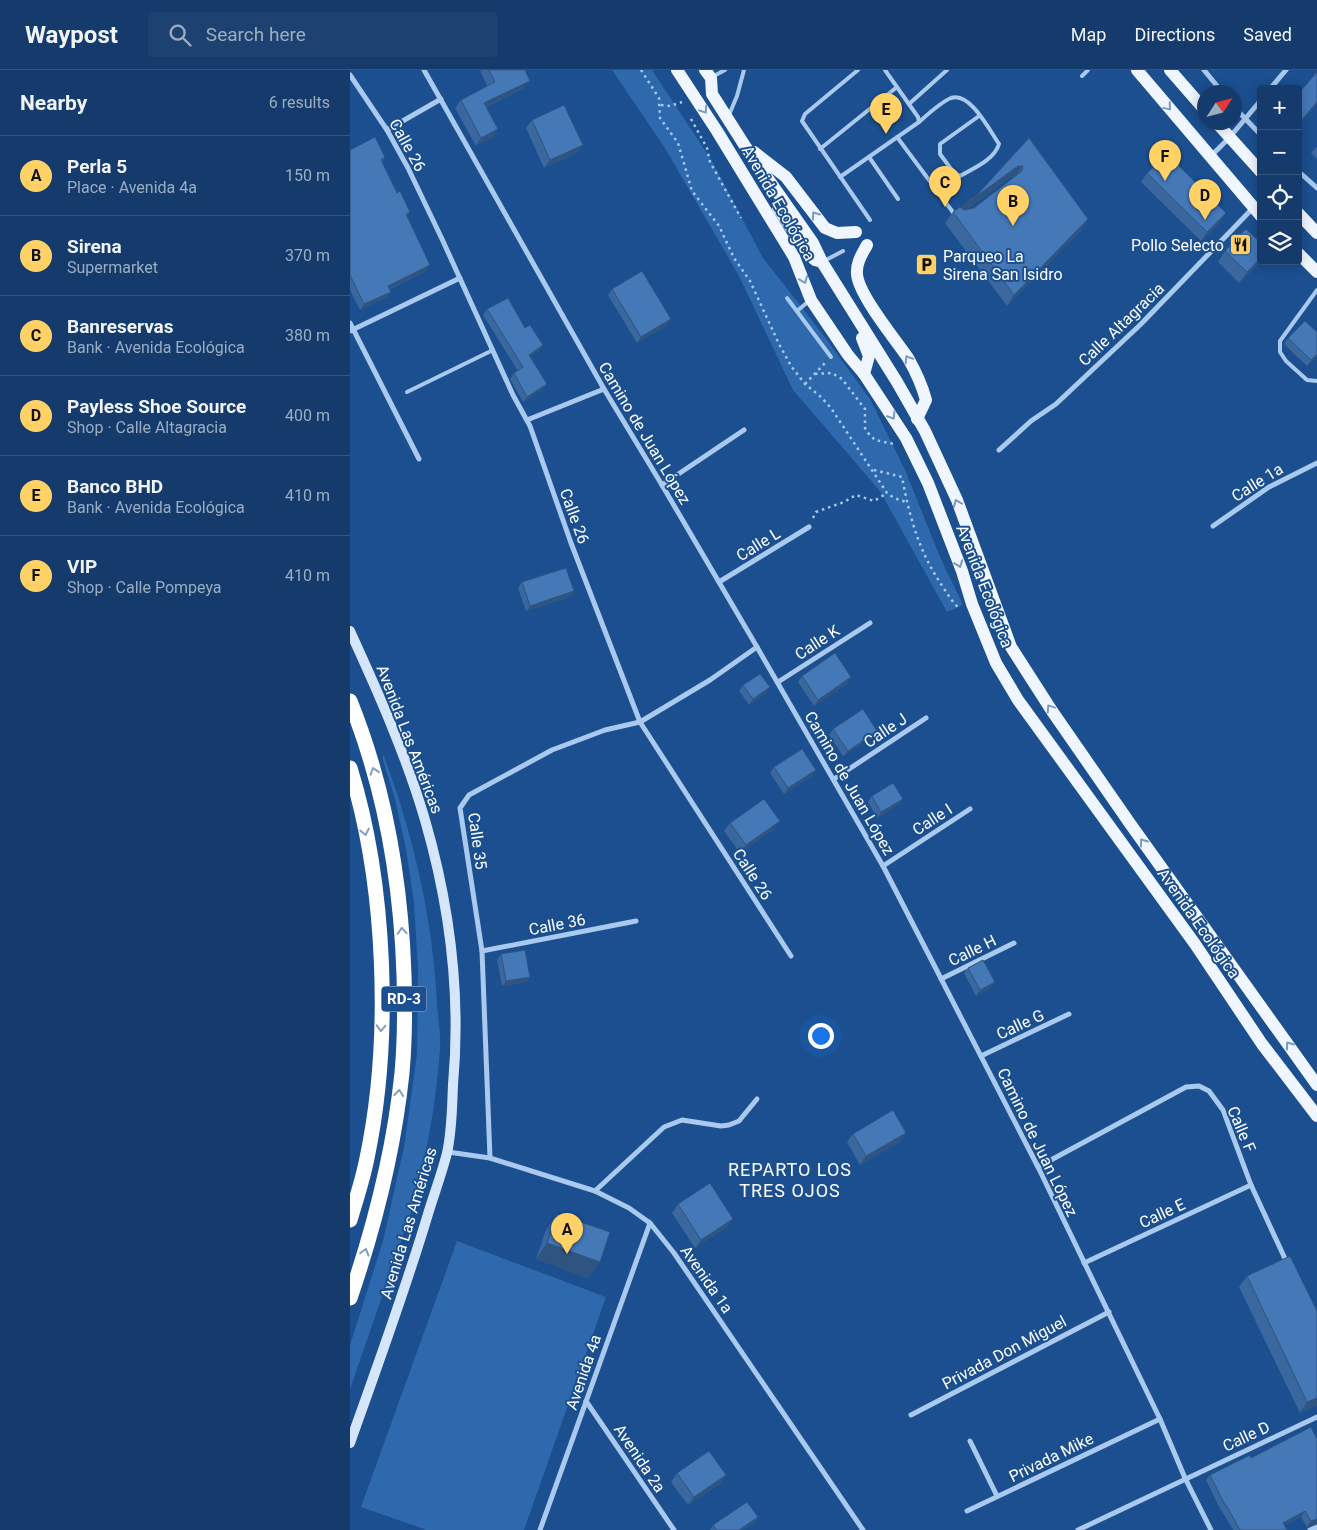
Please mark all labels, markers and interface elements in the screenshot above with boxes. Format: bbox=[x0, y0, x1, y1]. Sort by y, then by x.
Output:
search box bbox=[148, 12, 498, 57]
text: Waypost bbox=[25, 21, 118, 49]
icon: search bbox=[166, 21, 194, 49]
text: Search here bbox=[206, 23, 306, 46]
text: Map bbox=[1071, 24, 1106, 45]
text: Directions bbox=[1134, 24, 1215, 45]
text: Saved bbox=[1243, 24, 1292, 45]
north arrow bbox=[1197, 85, 1242, 130]
map controls bbox=[1257, 85, 1302, 265]
button: + bbox=[1257, 85, 1302, 130]
text: Nearby bbox=[20, 91, 87, 115]
text: 6 results bbox=[269, 93, 330, 112]
pin: E bbox=[870, 93, 902, 134]
one-way arrow bbox=[1163, 102, 1172, 111]
one-way arrow bbox=[698, 105, 707, 114]
street label: Calle 26 bbox=[385, 116, 430, 175]
button: − bbox=[1257, 130, 1302, 175]
pin: F bbox=[1149, 140, 1181, 181]
street label: Avenida Ecológica bbox=[738, 142, 819, 264]
text: Perla 5 bbox=[67, 155, 127, 178]
text: A bbox=[31, 166, 41, 185]
text: 150 m bbox=[285, 166, 330, 185]
pin: C bbox=[929, 166, 961, 207]
button: locate bbox=[1257, 175, 1302, 220]
text: Place · Avenida 4a bbox=[67, 178, 197, 197]
pin: D bbox=[1189, 179, 1221, 220]
pin: B bbox=[997, 185, 1029, 226]
one-way arrow bbox=[812, 211, 821, 221]
button: layers bbox=[1257, 220, 1302, 265]
restaurant icon: Pollo Selecto bbox=[1228, 233, 1252, 257]
text: Sirena bbox=[67, 235, 122, 258]
place label: Pollo Selecto bbox=[1131, 236, 1224, 255]
text: B bbox=[31, 246, 41, 265]
text: 370 m bbox=[285, 246, 330, 265]
place label: Parqueo La Sirena San Isidro bbox=[943, 247, 1063, 284]
parking icon: Parqueo La Sirena San Isidro bbox=[915, 253, 939, 277]
text: Supermarket bbox=[67, 258, 158, 277]
one-way arrow bbox=[798, 276, 808, 284]
street label: Calle Altagracia bbox=[1075, 279, 1168, 370]
text: Banreservas bbox=[67, 315, 174, 338]
text: C bbox=[31, 326, 41, 345]
text: 380 m bbox=[285, 326, 330, 345]
text: Bank · Avenida Ecológica bbox=[67, 338, 245, 357]
one-way arrow bbox=[904, 355, 914, 364]
street label: Camino de Juan López bbox=[595, 359, 695, 508]
text: Payless Shoe Source bbox=[67, 395, 246, 418]
text: D bbox=[31, 406, 41, 425]
text: 400 m bbox=[285, 406, 330, 425]
one-way arrow bbox=[886, 411, 895, 420]
text: Shop · Calle Altagracia bbox=[67, 418, 227, 437]
street label: Calle 1a bbox=[1228, 459, 1286, 506]
text: Banco BHD bbox=[67, 475, 163, 498]
text: E bbox=[32, 486, 41, 505]
text: 410 m bbox=[285, 486, 330, 505]
street label: Calle 26 bbox=[556, 486, 593, 546]
text: Bank · Avenida Ecológica bbox=[67, 498, 245, 517]
one-way arrow bbox=[953, 499, 964, 508]
street label: Avenida Ecológica bbox=[952, 522, 1017, 650]
street label: Calle L bbox=[733, 523, 784, 565]
text: VIP bbox=[67, 555, 97, 578]
one-way arrow bbox=[953, 559, 963, 567]
text: F bbox=[32, 566, 40, 585]
text: 410 m bbox=[285, 566, 330, 585]
text: Shop · Calle Pompeya bbox=[67, 578, 222, 597]
street label: Calle K bbox=[791, 620, 844, 664]
street label: Avenida Las Américas bbox=[372, 662, 447, 816]
one-way arrow bbox=[1047, 705, 1057, 714]
street label: Camino de Juan López bbox=[801, 708, 899, 859]
street label: Calle J bbox=[860, 709, 911, 752]
one-way arrow bbox=[369, 767, 379, 776]
street label: Calle I bbox=[909, 800, 956, 839]
street label: Calle 35 bbox=[464, 811, 491, 871]
one-way arrow bbox=[360, 828, 370, 837]
one-way arrow bbox=[1140, 838, 1149, 848]
street label: Calle 26 bbox=[729, 845, 776, 903]
street label: Avenida Ecológica bbox=[1154, 865, 1244, 982]
street label: Calle 36 bbox=[527, 910, 587, 939]
one-way arrow bbox=[397, 927, 408, 935]
street label: Calle H bbox=[945, 931, 999, 970]
road number: RD-3 bbox=[382, 986, 426, 1012]
street label: Calle G bbox=[993, 1005, 1047, 1044]
your location bbox=[808, 1023, 834, 1049]
one-way arrow bbox=[376, 1025, 386, 1033]
one-way arrow bbox=[1286, 1042, 1294, 1051]
street label: Camino de Juan López bbox=[993, 1065, 1082, 1220]
one-way arrow bbox=[393, 1089, 404, 1097]
street label: Calle F bbox=[1223, 1103, 1260, 1155]
street label: Avenida Las Américas bbox=[376, 1145, 441, 1301]
district label: REPARTO LOS TRES OJOS bbox=[728, 1159, 852, 1201]
street label: Calle E bbox=[1136, 1195, 1188, 1232]
pin: A bbox=[551, 1213, 583, 1254]
street label: Avenida 1a bbox=[676, 1242, 737, 1317]
one-way arrow bbox=[359, 1247, 370, 1256]
street label: Privada Don Miguel bbox=[939, 1312, 1070, 1393]
street label: Avenida 4a bbox=[562, 1332, 605, 1412]
street label: Calle D bbox=[1220, 1417, 1273, 1456]
street label: Avenida 2a bbox=[610, 1421, 669, 1496]
street label: Privada Mike bbox=[1006, 1429, 1097, 1486]

